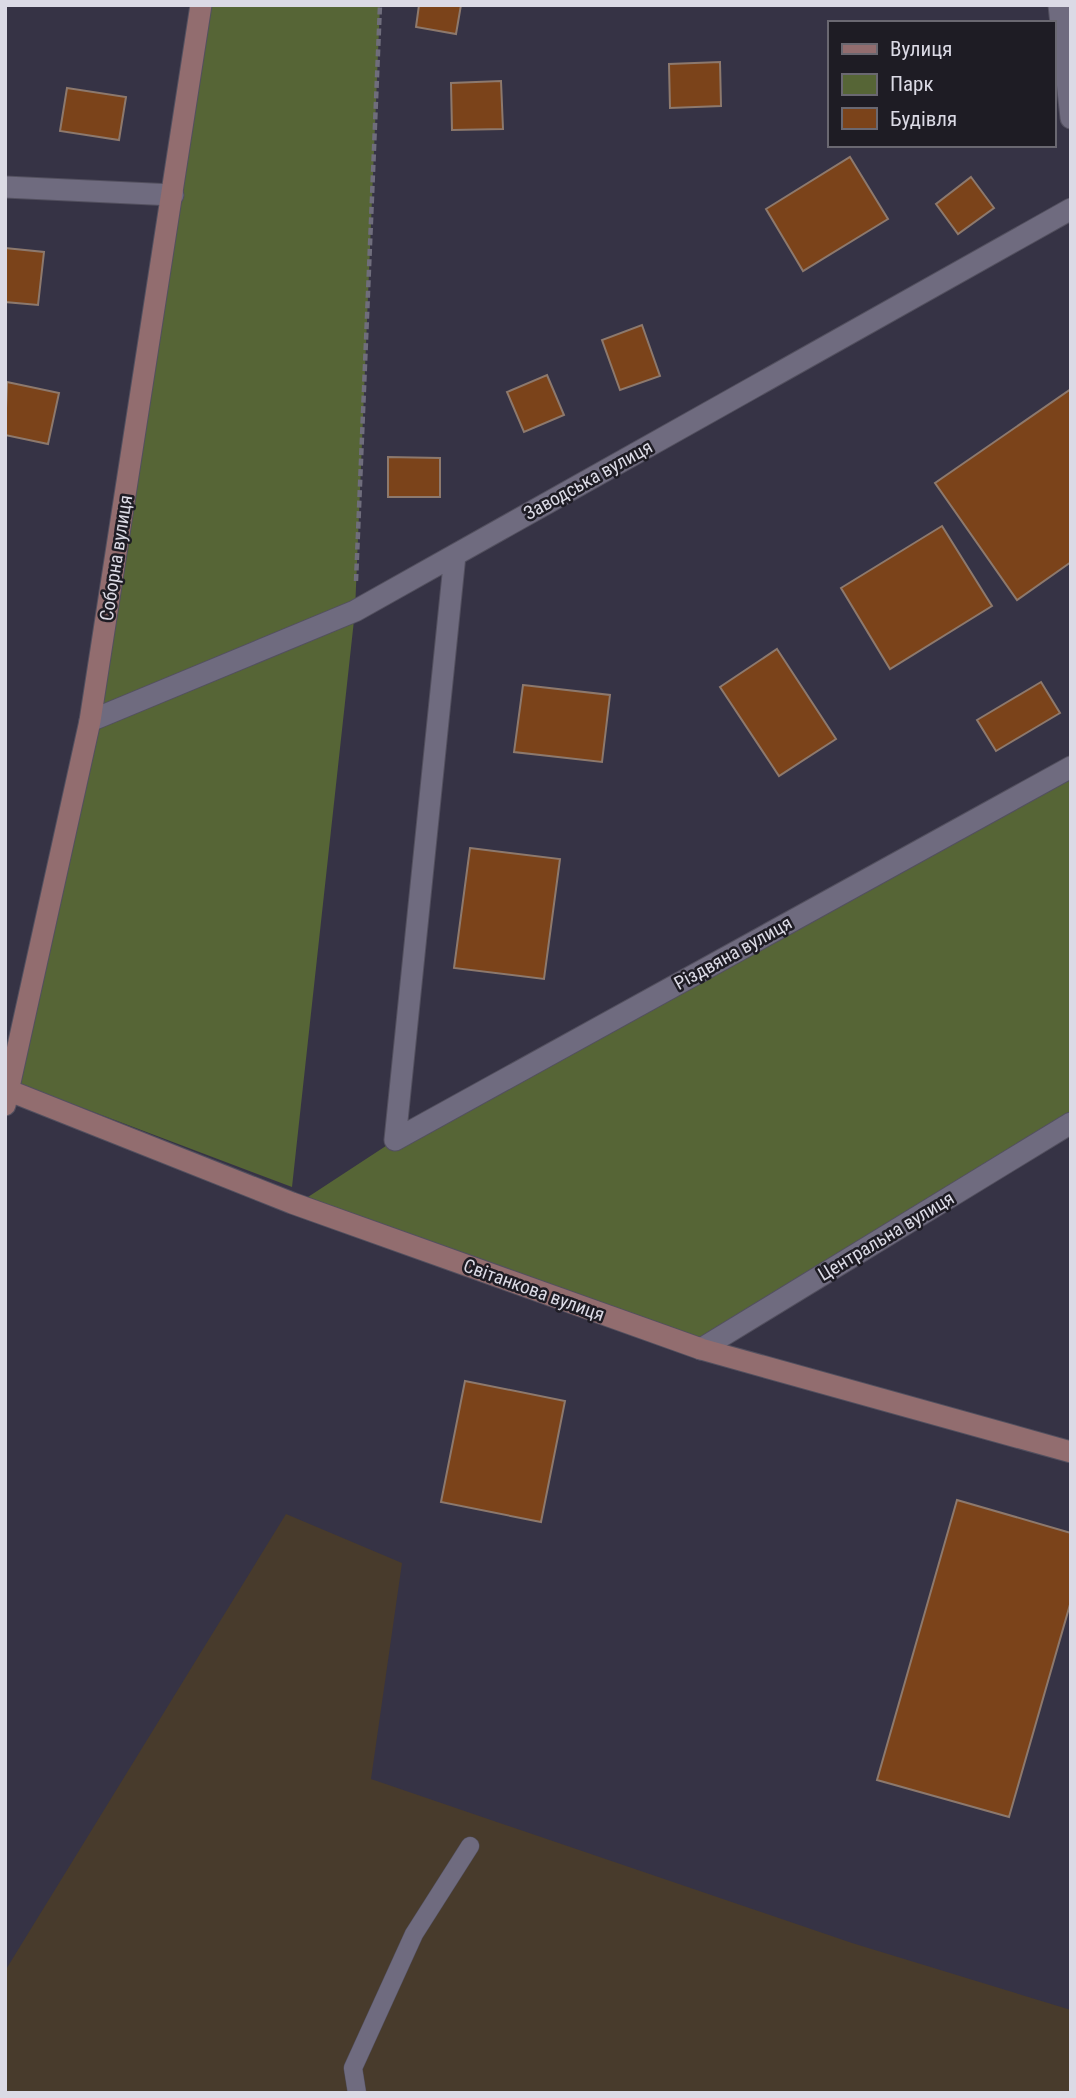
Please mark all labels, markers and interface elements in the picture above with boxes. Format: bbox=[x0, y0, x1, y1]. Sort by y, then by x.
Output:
legend bbox=[828, 21, 1055, 147]
text: Вулиця bbox=[890, 37, 952, 61]
text: Парк bbox=[890, 72, 934, 96]
text: Будівля bbox=[890, 107, 957, 131]
street label: Заводська вулиця bbox=[520, 435, 656, 525]
street label: Соборна вулиця bbox=[95, 493, 137, 623]
street label: Різдвяна вулиця bbox=[670, 911, 796, 995]
street label: Центральна вулиця bbox=[814, 1186, 958, 1286]
street label: Світанкова вулиця bbox=[460, 1254, 608, 1326]

